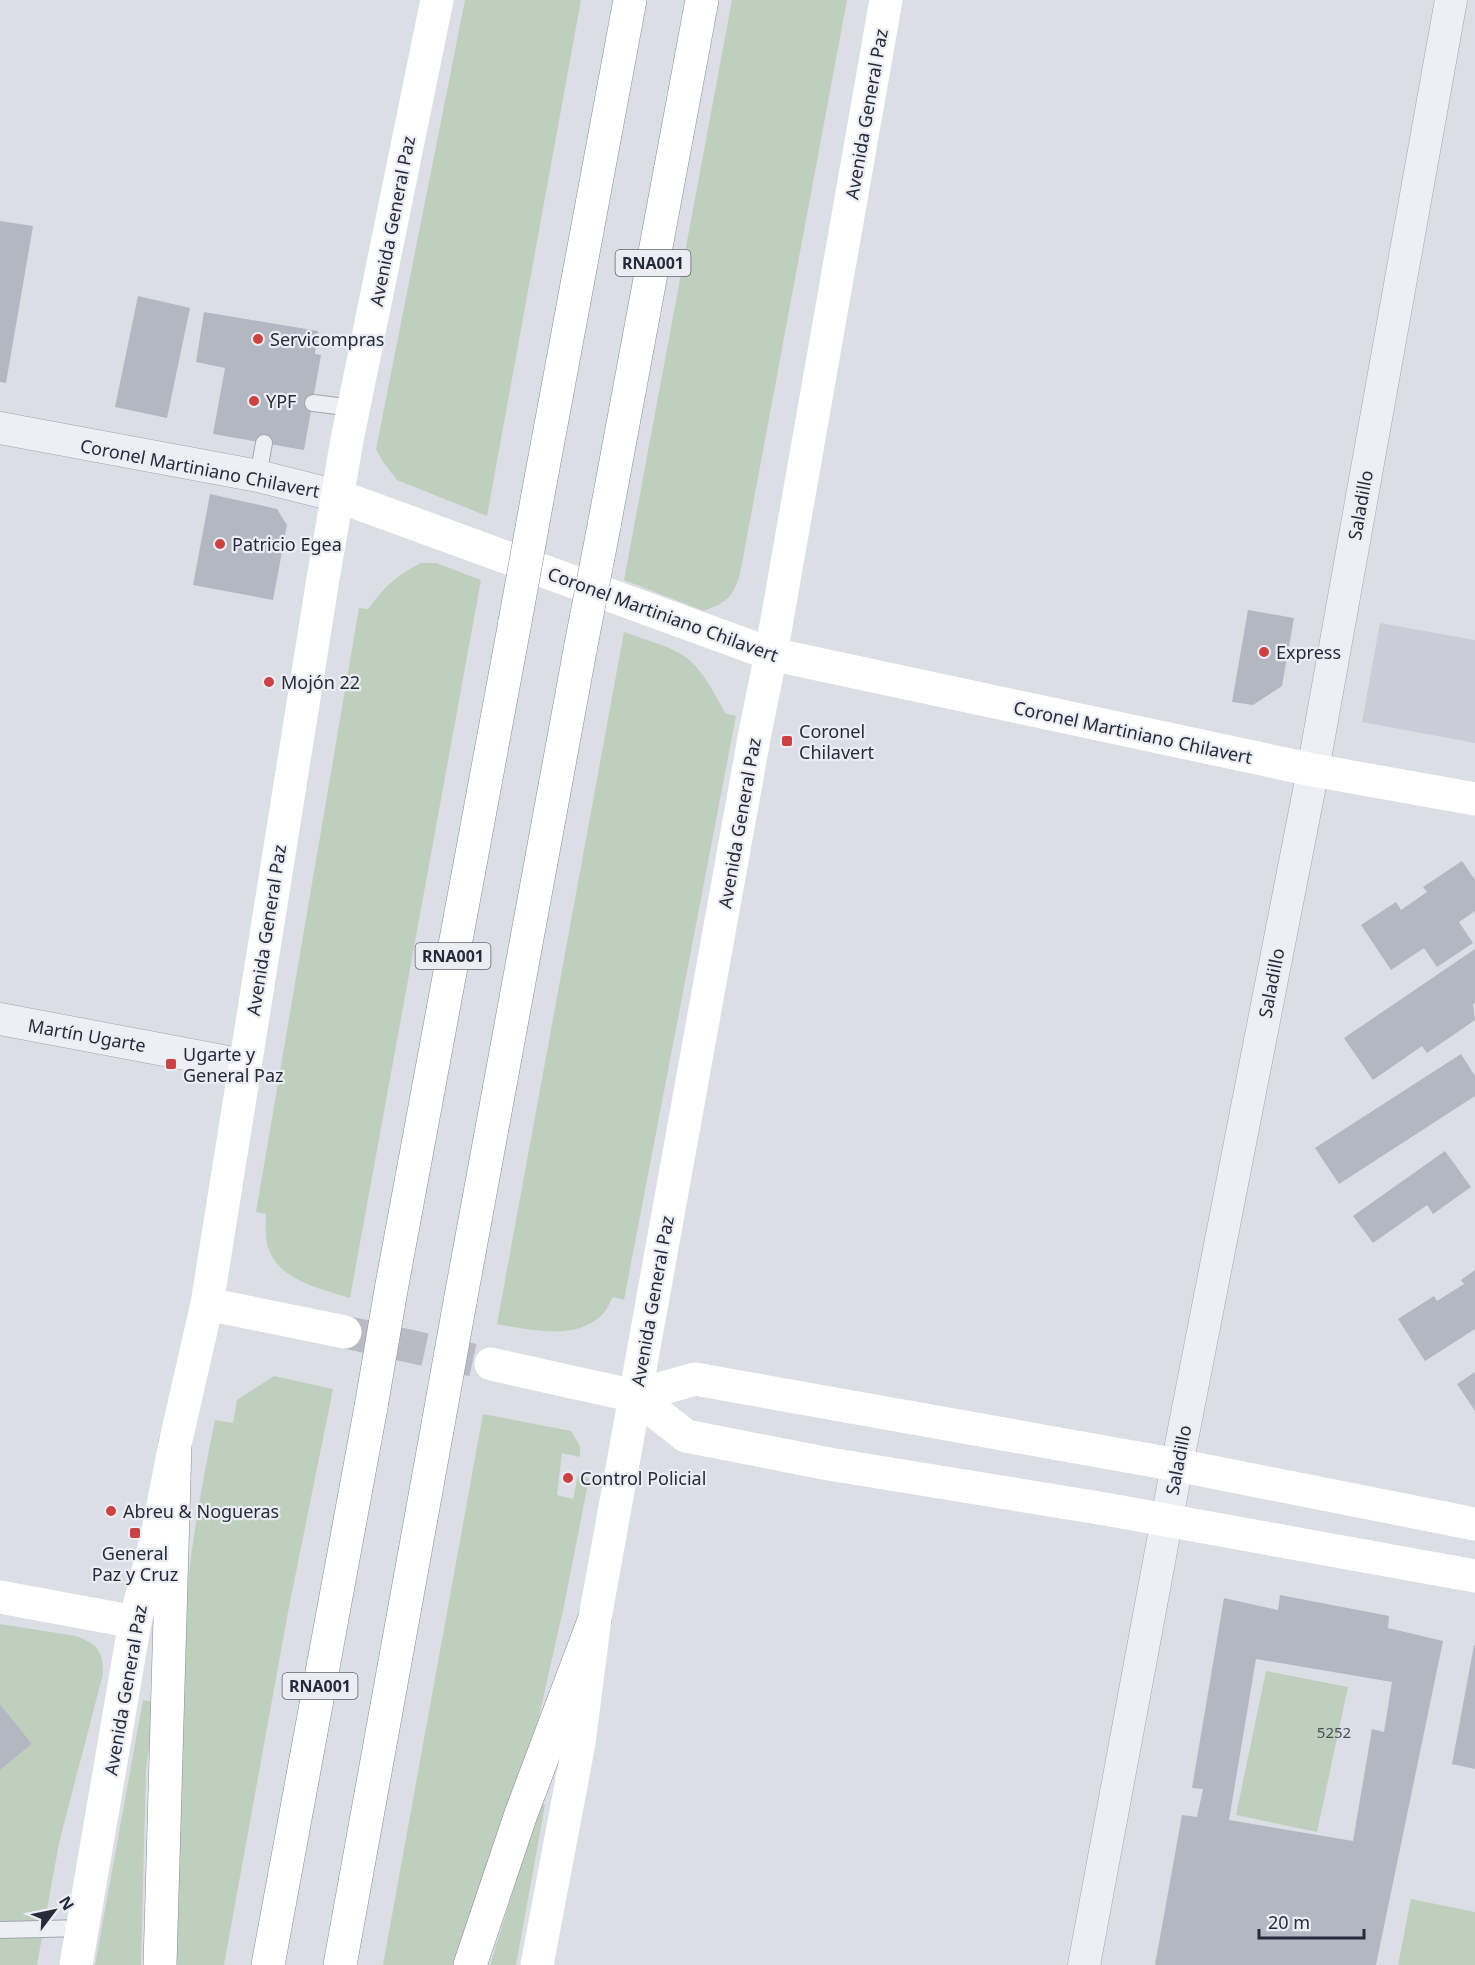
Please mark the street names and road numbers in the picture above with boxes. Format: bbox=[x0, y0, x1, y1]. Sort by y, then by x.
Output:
street label: Avenida General Paz bbox=[839, 27, 893, 201]
street label: Avenida General Paz bbox=[364, 134, 420, 308]
road number: RNA001 bbox=[616, 250, 690, 276]
street label: Coronel Martiniano Chilavert bbox=[78, 433, 322, 503]
street label: Saladillo bbox=[1342, 468, 1378, 542]
street label: Coronel Martiniano Chilavert bbox=[544, 561, 782, 667]
street label: Coronel Martiniano Chilavert bbox=[1011, 695, 1255, 769]
street label: Avenida General Paz bbox=[712, 736, 766, 910]
street label: Avenida General Paz bbox=[241, 843, 291, 1017]
road number: RNA001 bbox=[416, 943, 490, 969]
street label: Saladillo bbox=[1252, 946, 1290, 1020]
street label: Martín Ugarte bbox=[26, 1013, 148, 1057]
street label: Avenida General Paz bbox=[625, 1214, 679, 1388]
street label: Saladillo bbox=[1159, 1423, 1197, 1497]
street label: Avenida General Paz bbox=[98, 1603, 152, 1777]
road number: RNA001 bbox=[282, 1673, 358, 1699]

